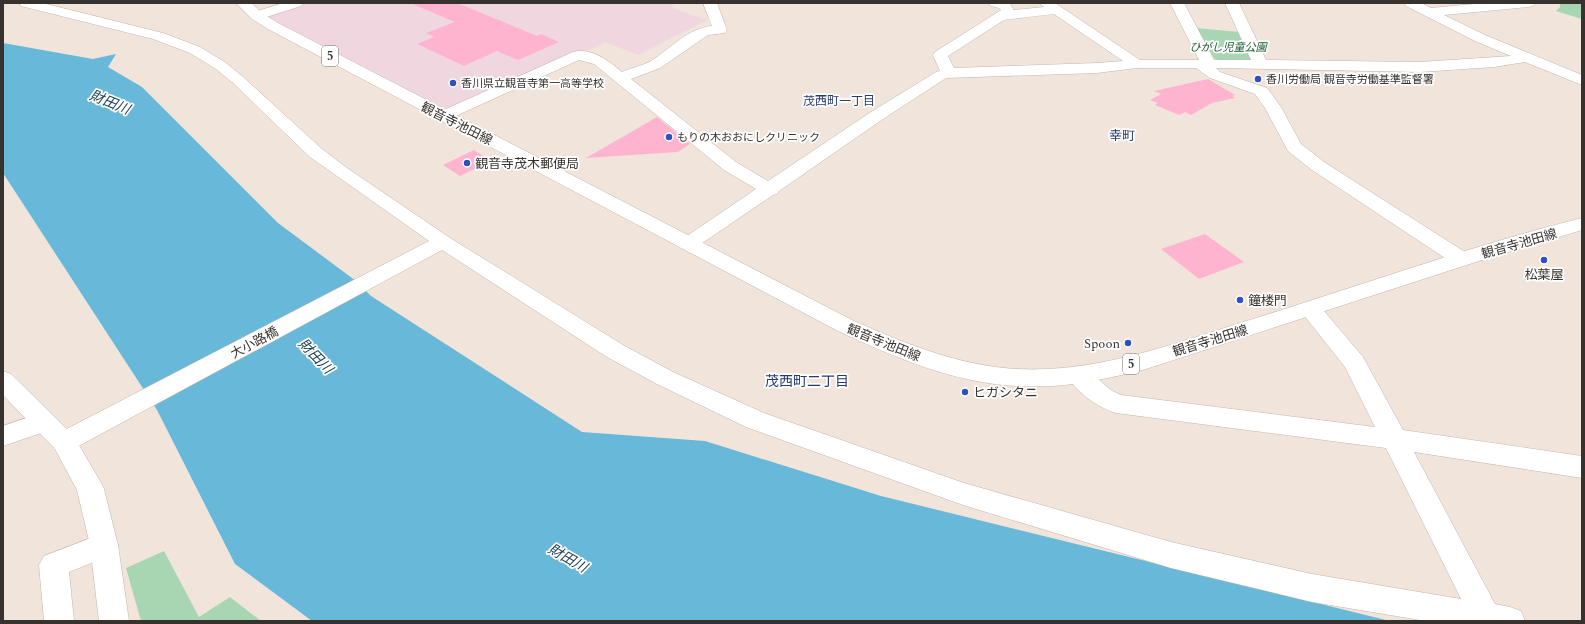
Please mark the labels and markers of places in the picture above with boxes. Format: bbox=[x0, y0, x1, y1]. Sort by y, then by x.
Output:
place label: 香川労働局 観音寺労働基準監督署 bbox=[1266, 71, 1434, 88]
marker: 香川労働局 観音寺労働基準監督署 bbox=[1253, 74, 1263, 84]
place label: 香川県立観音寺第一高等学校 bbox=[461, 75, 604, 92]
marker: 香川県立観音寺第一高等学校 bbox=[448, 78, 458, 88]
place label: もりの木おおにしクリニック bbox=[677, 129, 820, 146]
marker: もりの木おおにしクリニック bbox=[664, 132, 674, 142]
place label: 観音寺茂木郵便局 bbox=[475, 154, 579, 174]
marker: 観音寺茂木郵便局 bbox=[462, 158, 472, 168]
marker: 松葉屋 bbox=[1539, 255, 1549, 265]
place label: 松葉屋 bbox=[1524, 265, 1564, 285]
place label: 鐘楼門 bbox=[1248, 291, 1287, 311]
marker: 鐘楼門 bbox=[1235, 295, 1245, 305]
place label: Spoon bbox=[1084, 334, 1120, 354]
marker: Spoon bbox=[1123, 338, 1133, 348]
place label: ヒガシタニ bbox=[973, 383, 1038, 403]
marker: ヒガシタニ bbox=[960, 387, 970, 397]

